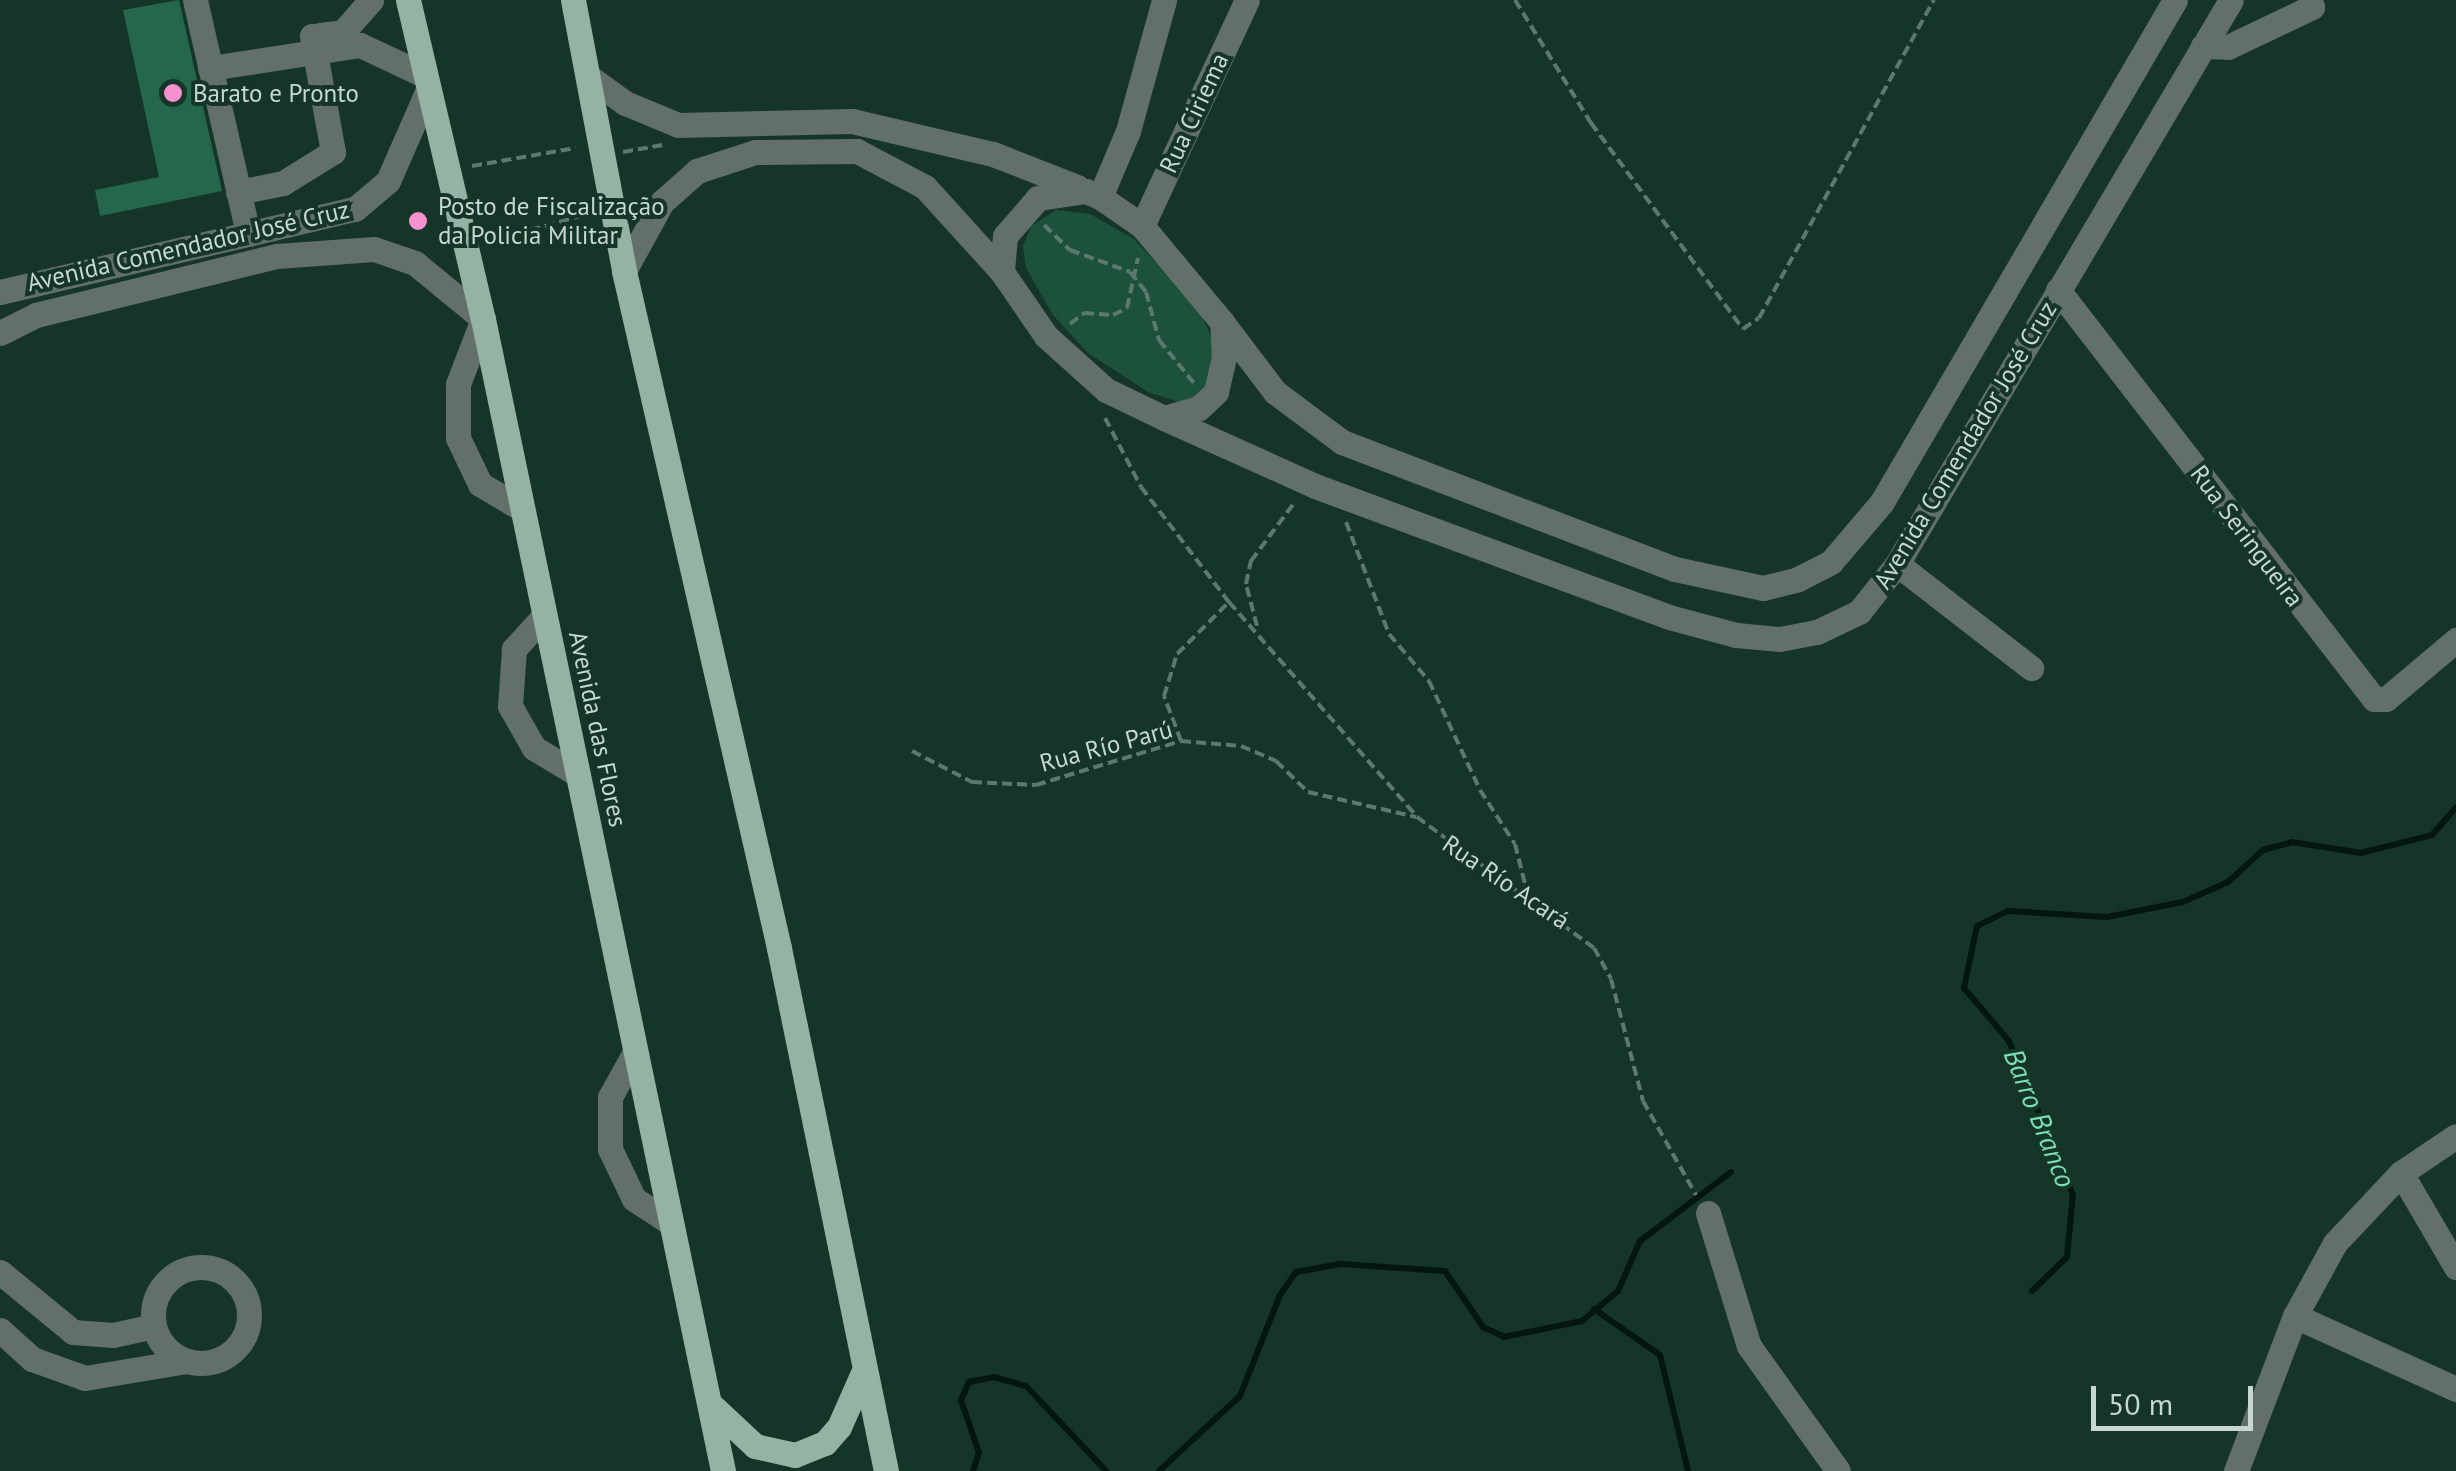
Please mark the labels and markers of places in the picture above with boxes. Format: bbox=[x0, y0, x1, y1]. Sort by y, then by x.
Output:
place label: Barato e Pronto bbox=[193, 78, 359, 108]
marker: Barato e Pronto bbox=[162, 82, 184, 104]
place label: Posto de Fiscalização da Policia Militar bbox=[438, 192, 665, 251]
marker: Posto de Fiscalização da Policia Militar bbox=[407, 210, 429, 232]

